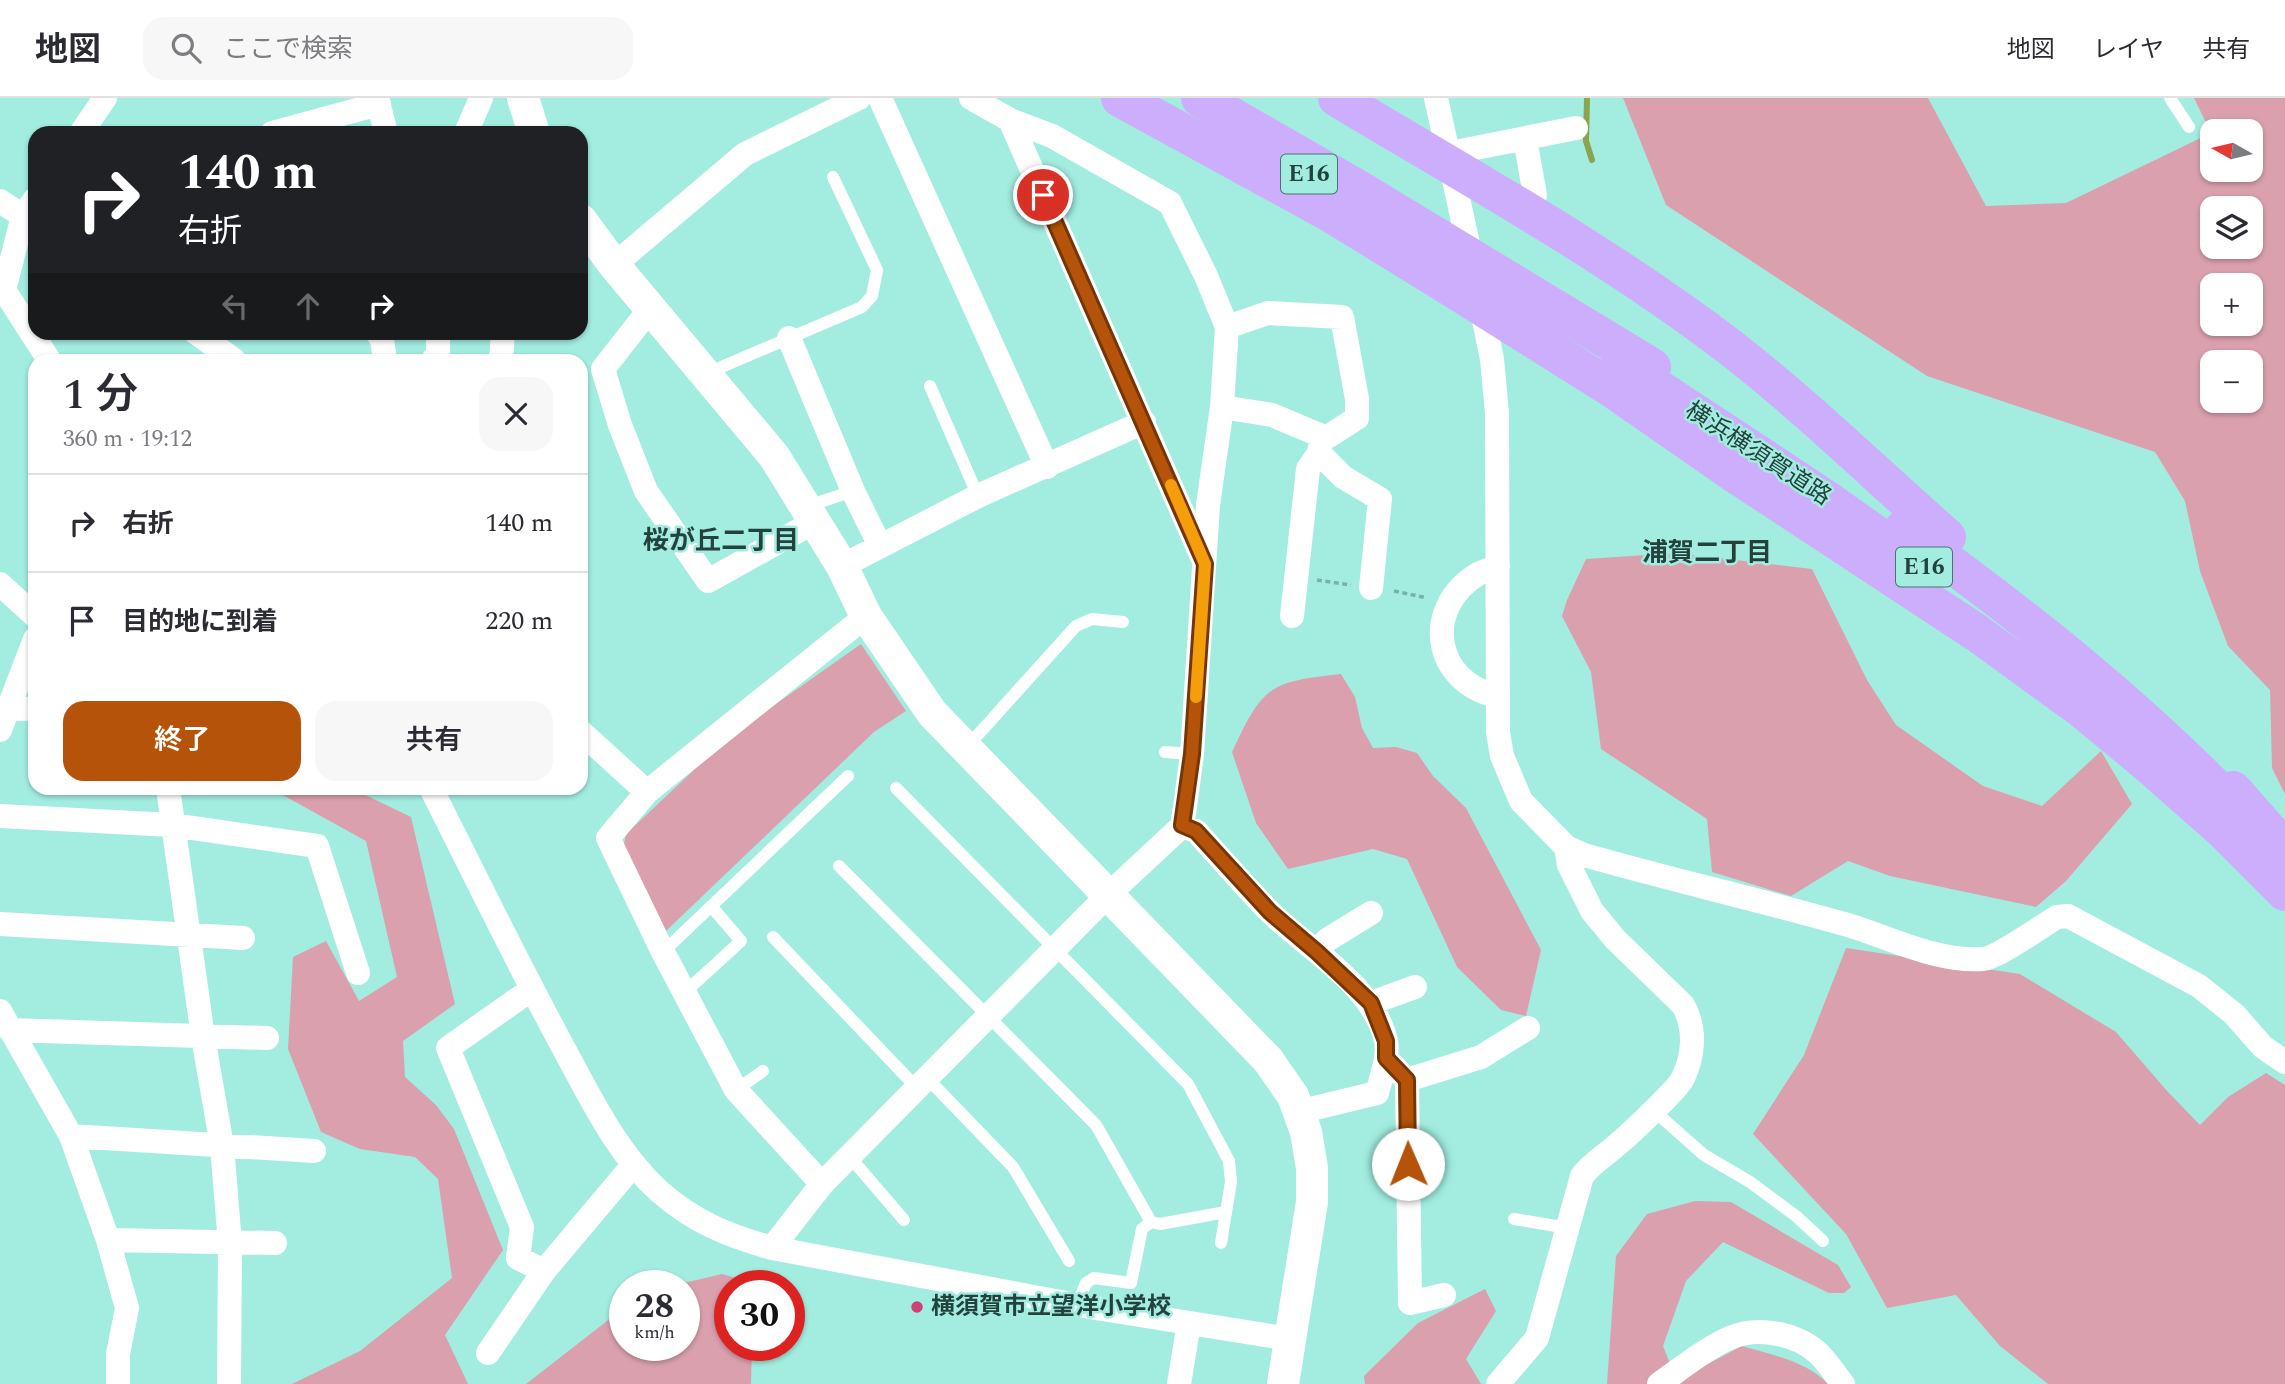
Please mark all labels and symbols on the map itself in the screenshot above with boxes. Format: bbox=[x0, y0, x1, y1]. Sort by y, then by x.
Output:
north arrow bbox=[2200, 119, 2263, 182]
road number: E16 bbox=[1281, 155, 1337, 194]
pin bbox=[1013, 165, 1073, 225]
street label: 横浜横須賀道路 bbox=[1678, 393, 1838, 515]
district label: 桜が丘二丁目 bbox=[643, 521, 799, 561]
district label: 浦賀二丁目 bbox=[1642, 533, 1772, 573]
road number: E16 bbox=[1896, 547, 1952, 587]
position arrow bbox=[1371, 1127, 1445, 1201]
speed limit sign: 30 bbox=[714, 1270, 805, 1361]
place label: 横須賀市立望洋小学校 bbox=[931, 1289, 1171, 1325]
marker: 横須賀市立望洋小学校 bbox=[909, 1299, 925, 1315]

